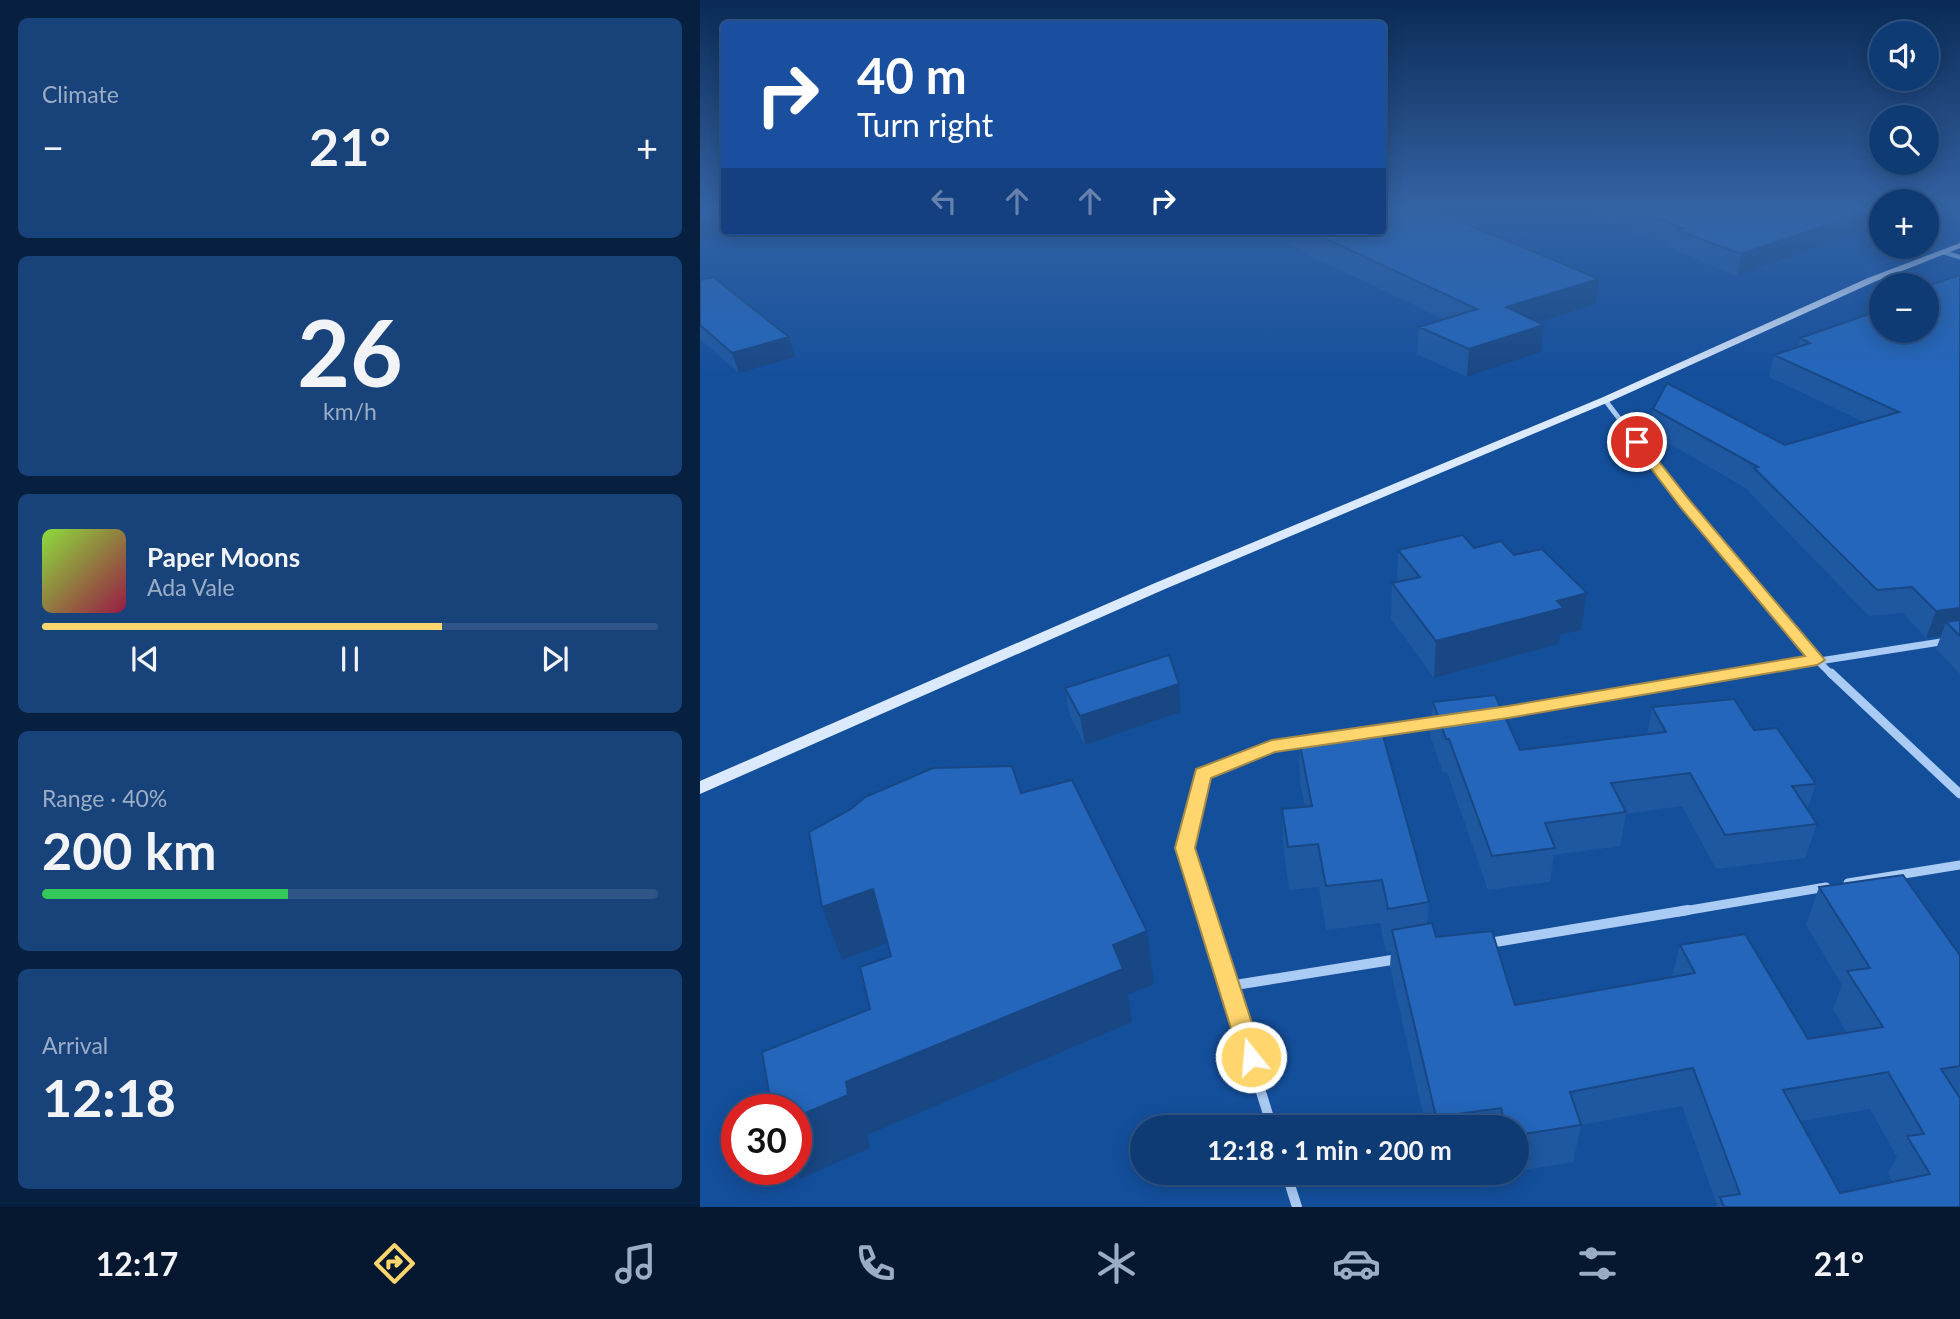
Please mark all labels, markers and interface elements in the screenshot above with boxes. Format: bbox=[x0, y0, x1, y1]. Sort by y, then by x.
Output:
map controls bbox=[1869, 21, 1939, 343]
button: sound bbox=[1869, 21, 1939, 91]
text: 40 m bbox=[857, 46, 967, 104]
icon: right bbox=[742, 49, 833, 140]
text: Climate bbox=[42, 80, 119, 108]
text: Turn right bbox=[857, 105, 993, 144]
button: search bbox=[1869, 105, 1939, 175]
text: 21° bbox=[309, 115, 391, 177]
text: − bbox=[42, 124, 64, 170]
text: + bbox=[636, 124, 658, 170]
icon: left bbox=[925, 182, 963, 220]
icon: ahead bbox=[998, 182, 1036, 220]
icon: ahead bbox=[1071, 182, 1109, 220]
icon: right bbox=[1144, 182, 1182, 220]
button: + bbox=[1869, 189, 1939, 259]
button: − bbox=[1869, 273, 1939, 343]
text: 26 bbox=[297, 297, 403, 406]
text: km/h bbox=[323, 397, 377, 425]
pin bbox=[1607, 412, 1667, 472]
icon: arrive bbox=[1618, 423, 1656, 461]
text: Paper Moons bbox=[147, 541, 300, 573]
text: Ada Vale bbox=[147, 573, 235, 601]
icon: previous bbox=[126, 640, 164, 678]
icon: pause bbox=[331, 640, 369, 678]
icon: next bbox=[536, 640, 574, 678]
text: Range · 40% bbox=[42, 784, 167, 812]
text: 200 km bbox=[42, 819, 216, 881]
position arrow bbox=[1214, 1020, 1288, 1094]
text: Arrival bbox=[42, 1031, 108, 1059]
text: 12:18 bbox=[42, 1066, 176, 1128]
speed limit sign: 30 bbox=[721, 1094, 812, 1185]
text: 12:18 · 1 min · 200 m bbox=[1207, 1134, 1452, 1166]
icon: directions bbox=[370, 1239, 419, 1288]
icon: music bbox=[611, 1239, 660, 1288]
icon: phone bbox=[851, 1239, 900, 1288]
icon: climate bbox=[1092, 1239, 1141, 1288]
icon: car bbox=[1332, 1239, 1381, 1288]
icon: filters bbox=[1573, 1239, 1622, 1288]
text: 12:17 bbox=[96, 1244, 178, 1283]
text: 21° bbox=[1814, 1244, 1864, 1283]

